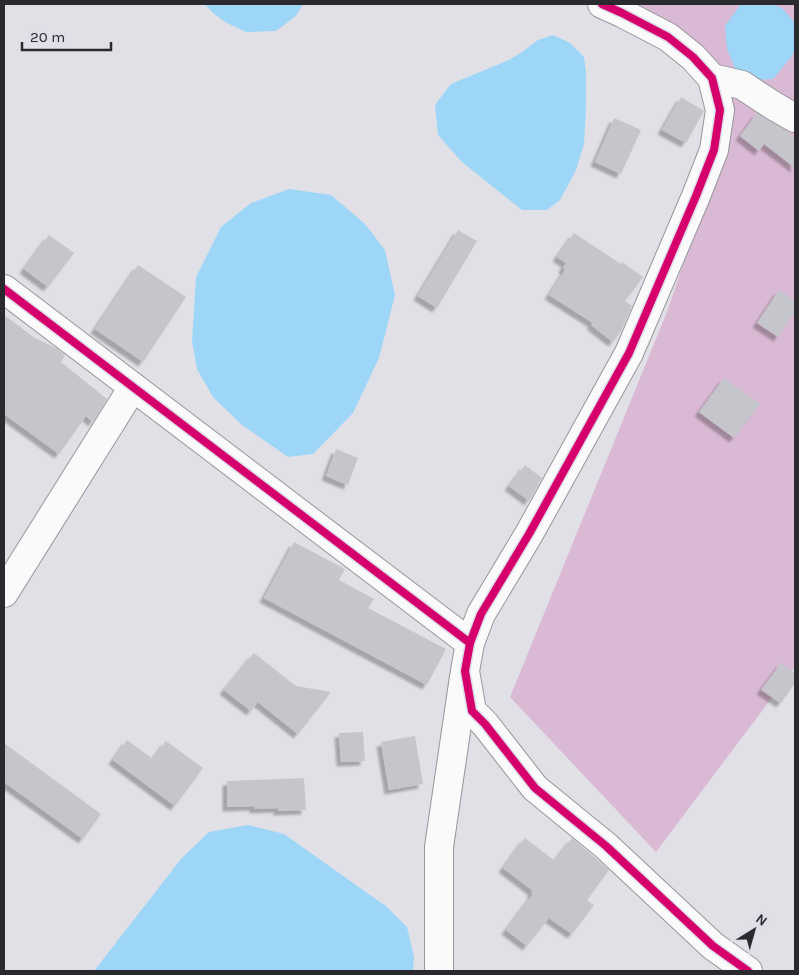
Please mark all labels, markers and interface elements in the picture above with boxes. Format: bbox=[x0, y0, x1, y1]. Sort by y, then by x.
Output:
scale bar bbox=[22, 20, 111, 52]
text: 20 m bbox=[30, 28, 65, 46]
north arrow bbox=[729, 905, 779, 955]
text: N bbox=[752, 910, 771, 930]

